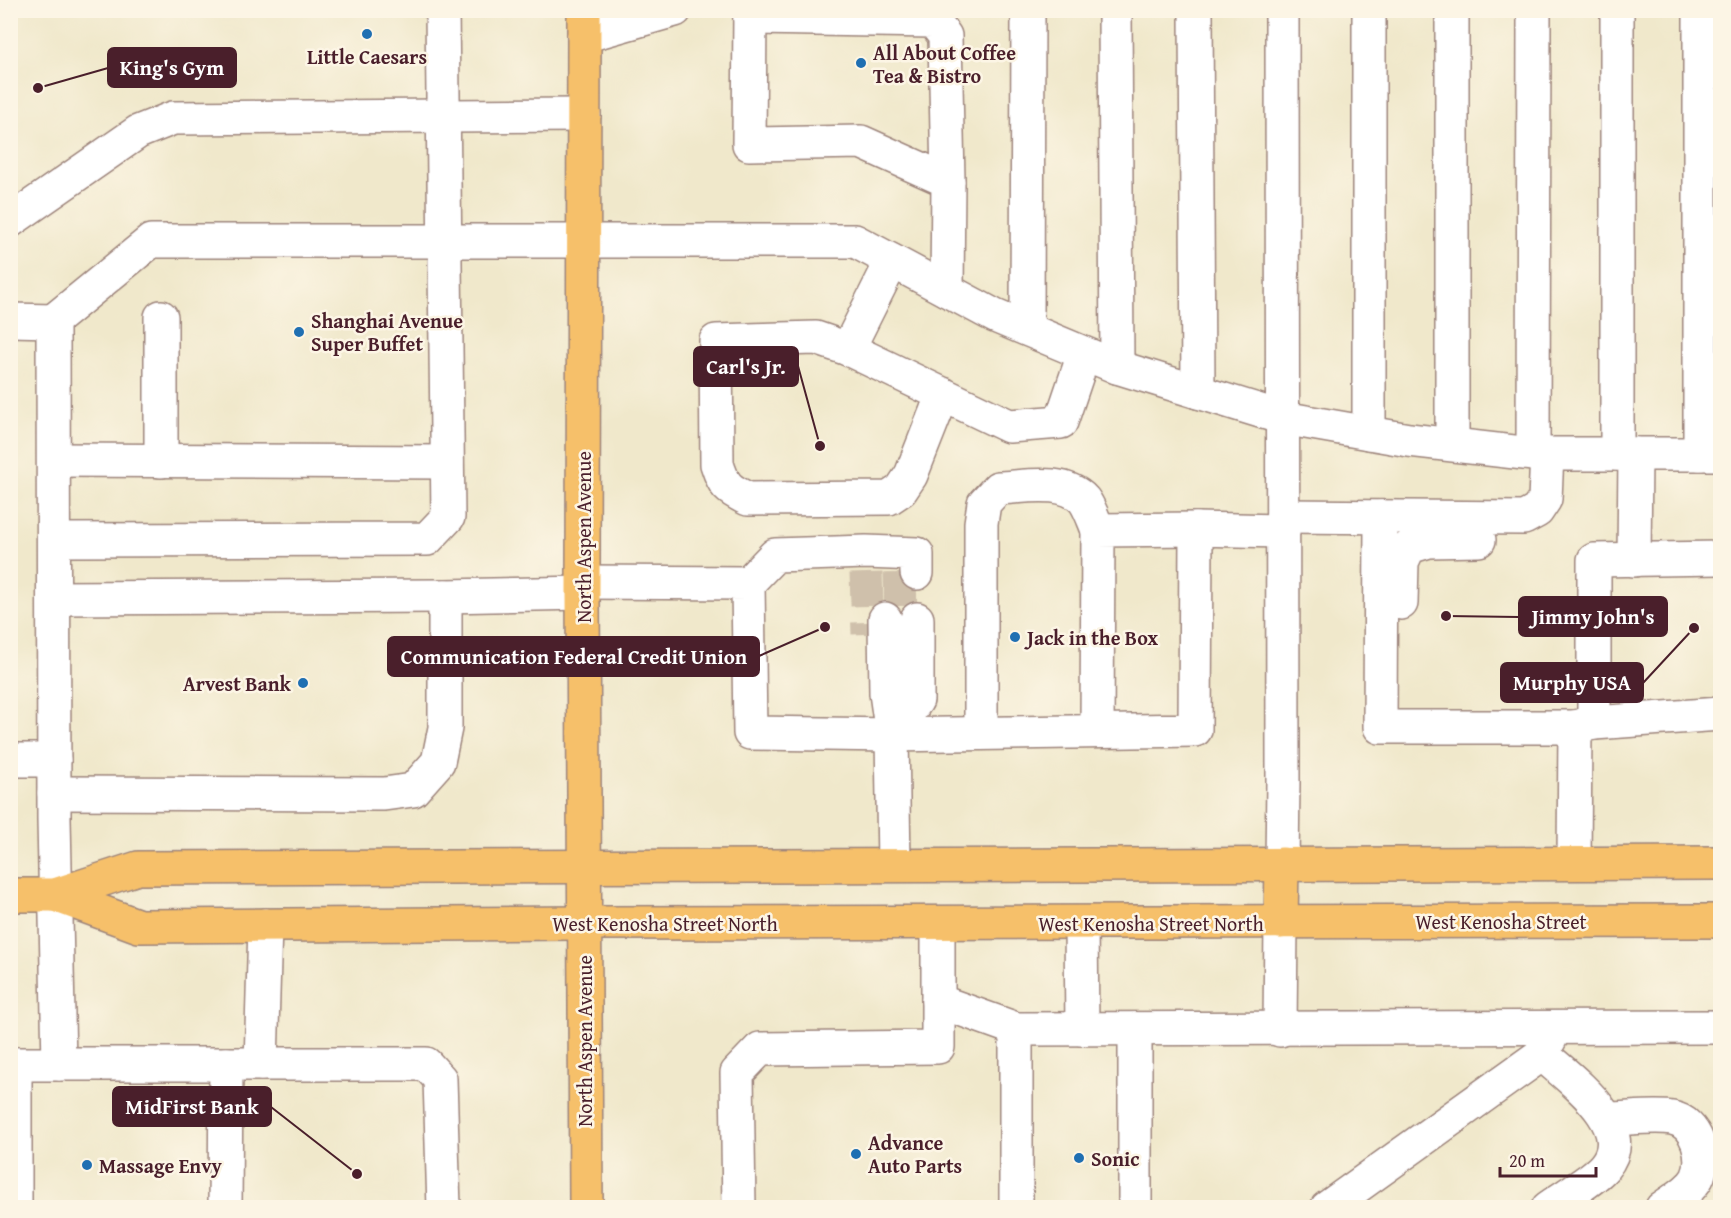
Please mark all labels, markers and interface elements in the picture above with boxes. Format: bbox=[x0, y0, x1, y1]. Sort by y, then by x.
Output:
marker: Little Caesars bbox=[360, 27, 374, 41]
place label: All About Coffee Tea & Bistro bbox=[873, 38, 1016, 90]
place label: Little Caesars bbox=[307, 42, 427, 71]
callout: King's Gym bbox=[108, 48, 236, 87]
text: King's Gym bbox=[120, 52, 224, 83]
marker: All About Coffee Tea & Bistro bbox=[854, 56, 868, 70]
place label: Shanghai Avenue Super Buffet bbox=[311, 306, 463, 358]
marker: Shanghai Avenue Super Buffet bbox=[292, 325, 306, 339]
callout: Carl's Jr. bbox=[694, 347, 798, 386]
text: Carl's Jr. bbox=[706, 351, 786, 382]
street label: North Aspen Avenue bbox=[569, 451, 598, 623]
callout: Jimmy John's bbox=[1519, 597, 1667, 636]
text: Jimmy John's bbox=[1528, 601, 1655, 632]
place label: Jack in the Box bbox=[1024, 623, 1158, 652]
marker: Jack in the Box bbox=[1008, 630, 1022, 644]
callout: Communication Federal Credit Union bbox=[388, 637, 759, 676]
text: Communication Federal Credit Union bbox=[401, 641, 748, 672]
callout: Murphy USA bbox=[1501, 663, 1643, 702]
text: Murphy USA bbox=[1513, 667, 1632, 698]
place label: Arvest Bank bbox=[183, 669, 292, 698]
marker: Arvest Bank bbox=[296, 676, 310, 690]
street label: West Kenosha Street bbox=[1415, 907, 1587, 936]
street label: West Kenosha Street North bbox=[552, 909, 778, 938]
street label: West Kenosha Street North bbox=[1038, 909, 1264, 938]
street label: North Aspen Avenue bbox=[570, 955, 599, 1127]
callout: MidFirst Bank bbox=[113, 1087, 271, 1126]
text: MidFirst Bank bbox=[125, 1091, 260, 1122]
place label: Advance Auto Parts bbox=[868, 1128, 962, 1180]
scale bar bbox=[1500, 1140, 1596, 1178]
place label: Sonic bbox=[1091, 1144, 1139, 1173]
marker: Advance Auto Parts bbox=[849, 1147, 863, 1161]
text: 20 m bbox=[1509, 1147, 1545, 1174]
place label: Massage Envy bbox=[99, 1151, 222, 1180]
marker: Sonic bbox=[1072, 1151, 1086, 1165]
marker: Massage Envy bbox=[80, 1158, 94, 1172]

